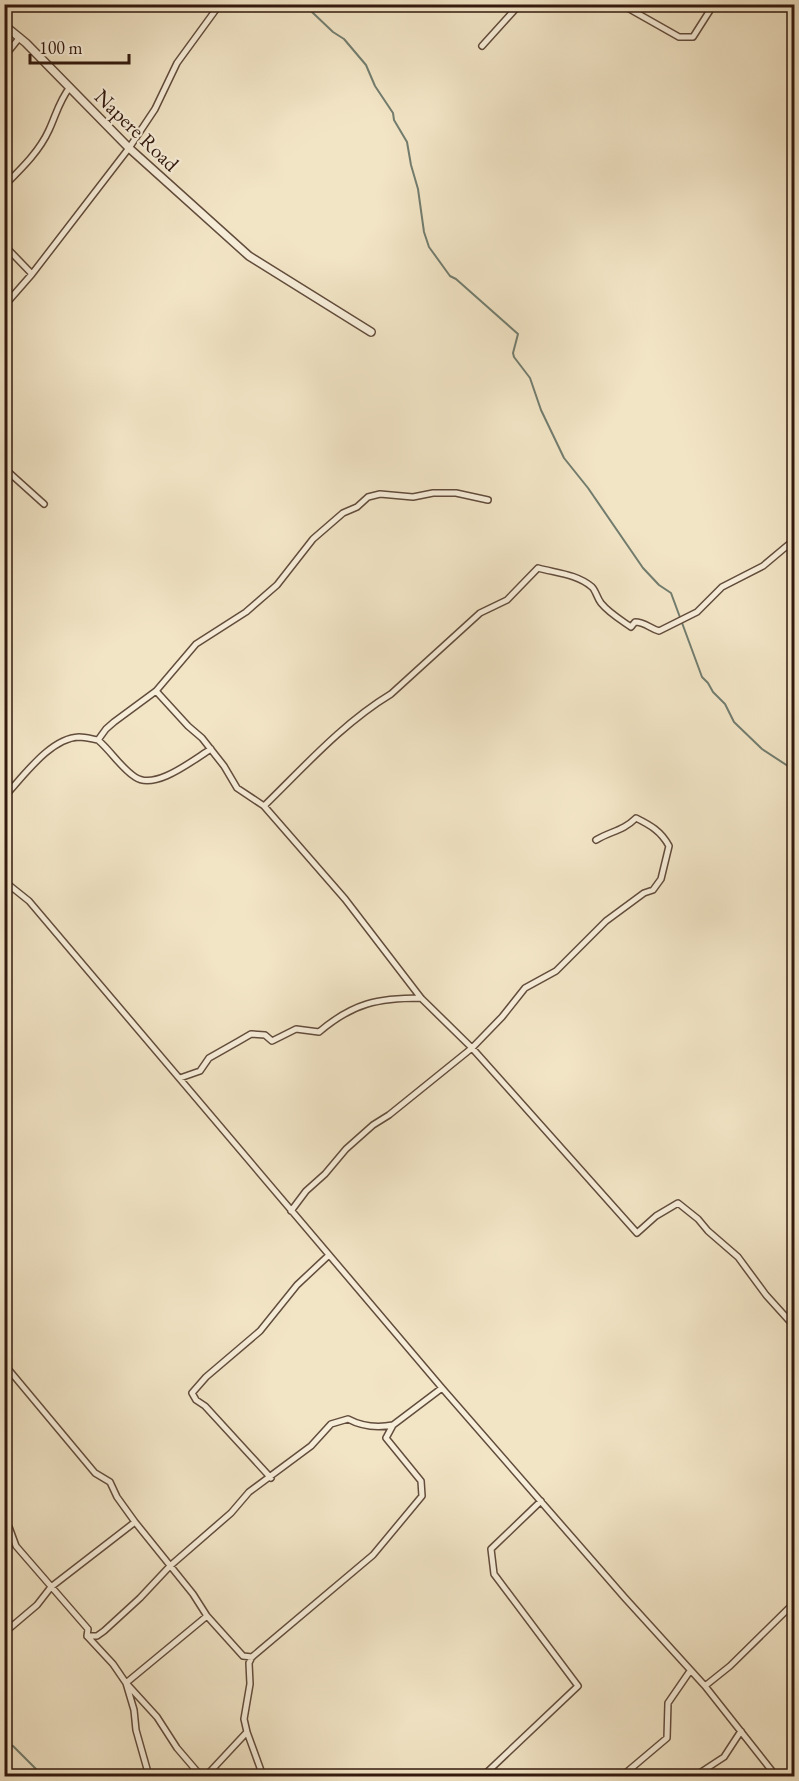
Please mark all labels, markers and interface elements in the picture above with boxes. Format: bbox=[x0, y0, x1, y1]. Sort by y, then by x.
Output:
scale bar bbox=[30, 27, 129, 65]
text: 100 m bbox=[39, 36, 83, 59]
street label: Napere Road bbox=[89, 83, 185, 177]

